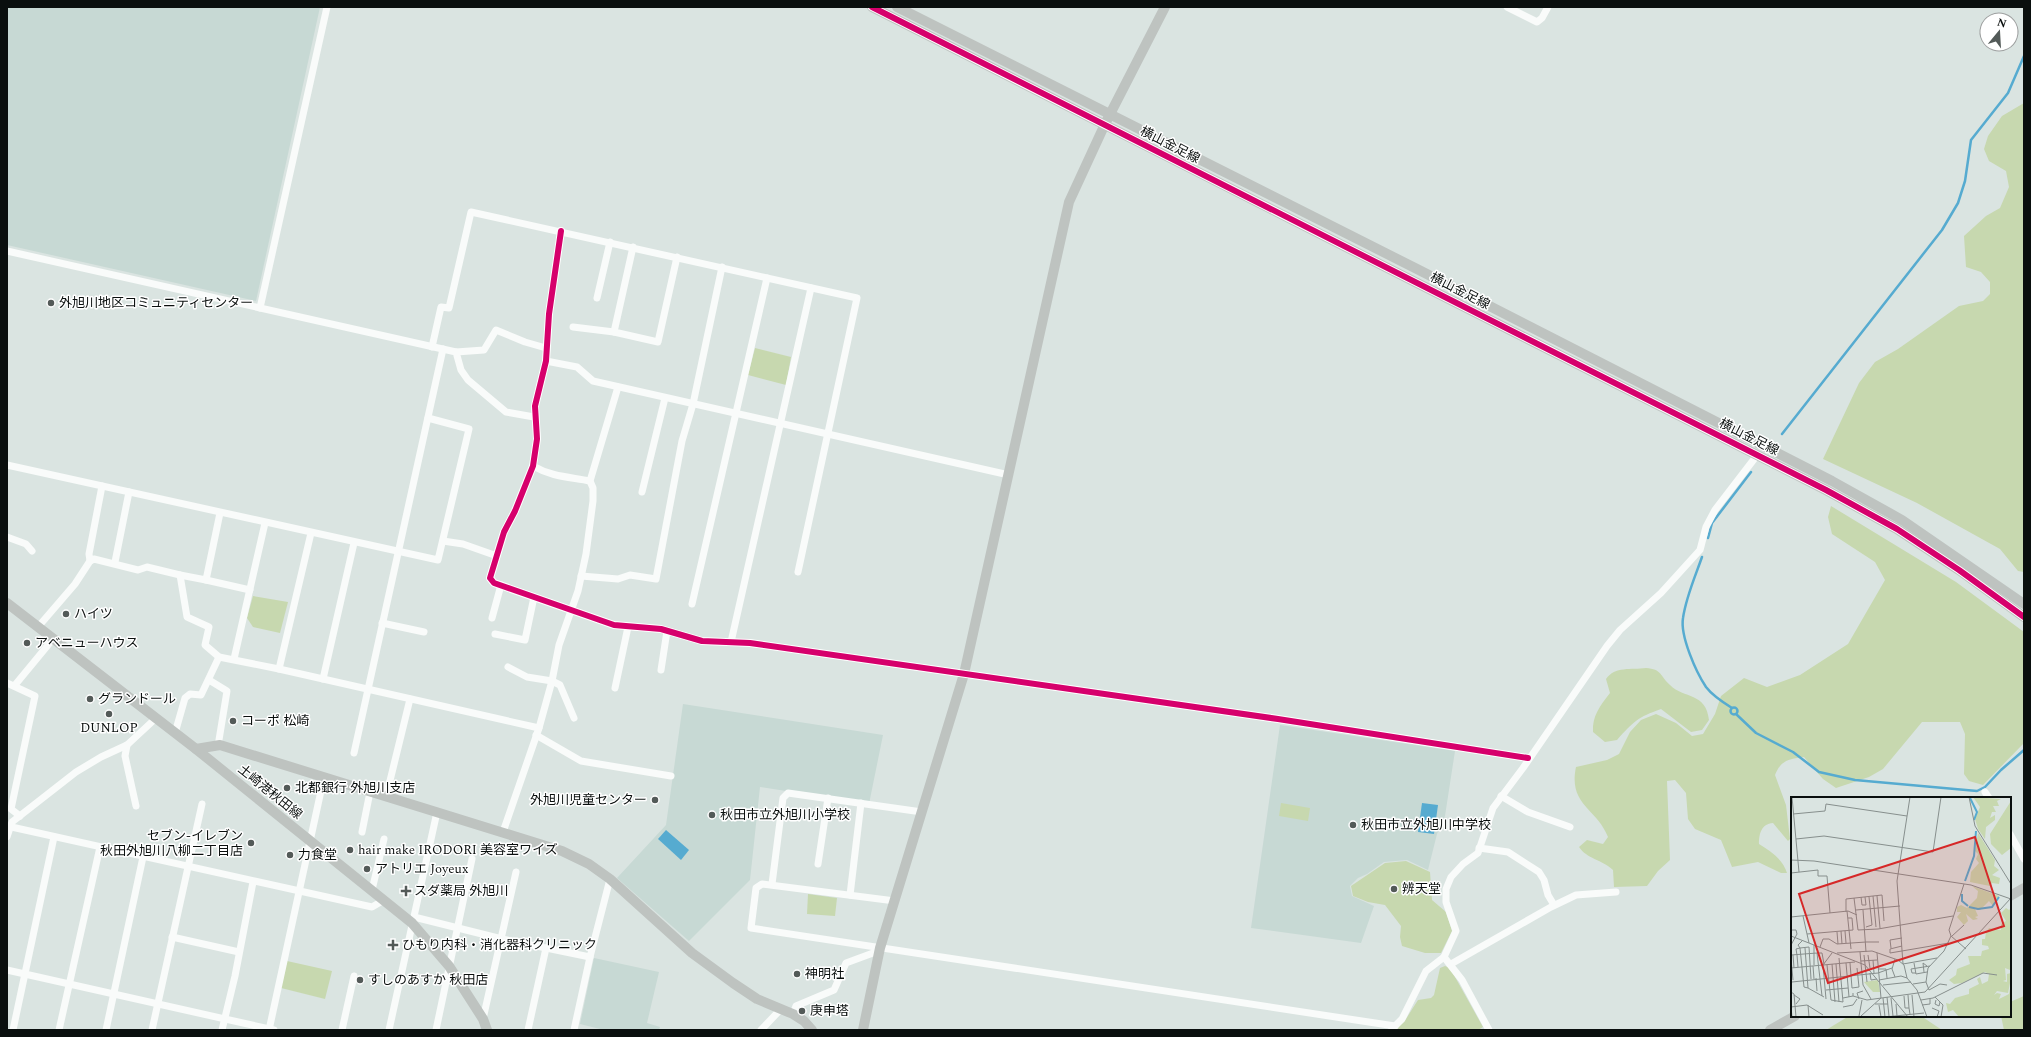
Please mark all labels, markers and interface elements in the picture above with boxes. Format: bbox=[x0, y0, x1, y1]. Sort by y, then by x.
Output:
north arrow bbox=[1979, 12, 2019, 52]
text: N bbox=[1995, 13, 2009, 32]
street label: 横山金足線 bbox=[1136, 121, 1204, 169]
street label: 横山金足線 bbox=[1426, 267, 1494, 315]
place label: 外旭川地区コミュニティセンター bbox=[59, 293, 253, 313]
marker: 外旭川地区コミュニティセンター bbox=[46, 298, 56, 308]
street label: 横山金足線 bbox=[1715, 413, 1783, 461]
place label: ハイツ bbox=[74, 604, 113, 624]
marker: ハイツ bbox=[61, 609, 71, 619]
place label: アベニューハウス bbox=[35, 633, 138, 653]
marker: アベニューハウス bbox=[22, 638, 32, 648]
place label: グランドール bbox=[98, 689, 176, 709]
marker: グランドール bbox=[85, 694, 95, 704]
marker: DUNLOP bbox=[104, 709, 114, 719]
place label: コーポ 松崎 bbox=[241, 711, 309, 731]
marker: コーポ 松崎 bbox=[228, 716, 238, 726]
place label: DUNLOP bbox=[80, 718, 138, 738]
street label: 土崎港秋田線 bbox=[233, 760, 307, 824]
place label: 北都銀行 外旭川支店 bbox=[295, 778, 415, 798]
marker: 北都銀行 外旭川支店 bbox=[282, 783, 292, 793]
place label: 外旭川児童センター bbox=[530, 790, 647, 810]
marker: 外旭川児童センター bbox=[650, 795, 660, 805]
inset map bbox=[1791, 797, 2011, 1017]
place label: 秋田市立外旭川小学校 bbox=[720, 805, 850, 825]
marker: 秋田市立外旭川小学校 bbox=[707, 810, 717, 820]
place label: 秋田市立外旭川中学校 bbox=[1361, 815, 1491, 835]
marker: 秋田市立外旭川中学校 bbox=[1348, 820, 1358, 830]
place label: セブン-イレブン 秋田外旭川八柳二丁目店 bbox=[100, 826, 243, 861]
marker: セブン-イレブン 秋田外旭川八柳二丁目店 bbox=[246, 838, 256, 848]
place label: hair make IRODORI 美容室ワイズ bbox=[358, 840, 558, 860]
place label: 力食堂 bbox=[298, 845, 337, 865]
marker: hair make IRODORI 美容室ワイズ bbox=[345, 845, 355, 855]
marker: 力食堂 bbox=[285, 850, 295, 860]
place label: アトリエ Joyeux bbox=[375, 859, 469, 879]
marker: アトリエ Joyeux bbox=[362, 864, 372, 874]
place label: 辨天堂 bbox=[1402, 879, 1441, 899]
place label: スダ薬局 外旭川 bbox=[414, 881, 508, 901]
marker: 辨天堂 bbox=[1389, 884, 1399, 894]
marker: スダ薬局 外旭川 bbox=[401, 886, 411, 896]
place label: ひもり内科・消化器科クリニック bbox=[402, 935, 597, 955]
marker: ひもり内科・消化器科クリニック bbox=[387, 939, 399, 951]
place label: 神明社 bbox=[805, 964, 844, 984]
marker: 神明社 bbox=[792, 969, 802, 979]
place label: すしのあすか 秋田店 bbox=[368, 970, 488, 990]
marker: すしのあすか 秋田店 bbox=[355, 975, 365, 985]
place label: 庚申塔 bbox=[810, 1001, 849, 1021]
marker: 庚申塔 bbox=[797, 1006, 807, 1016]

